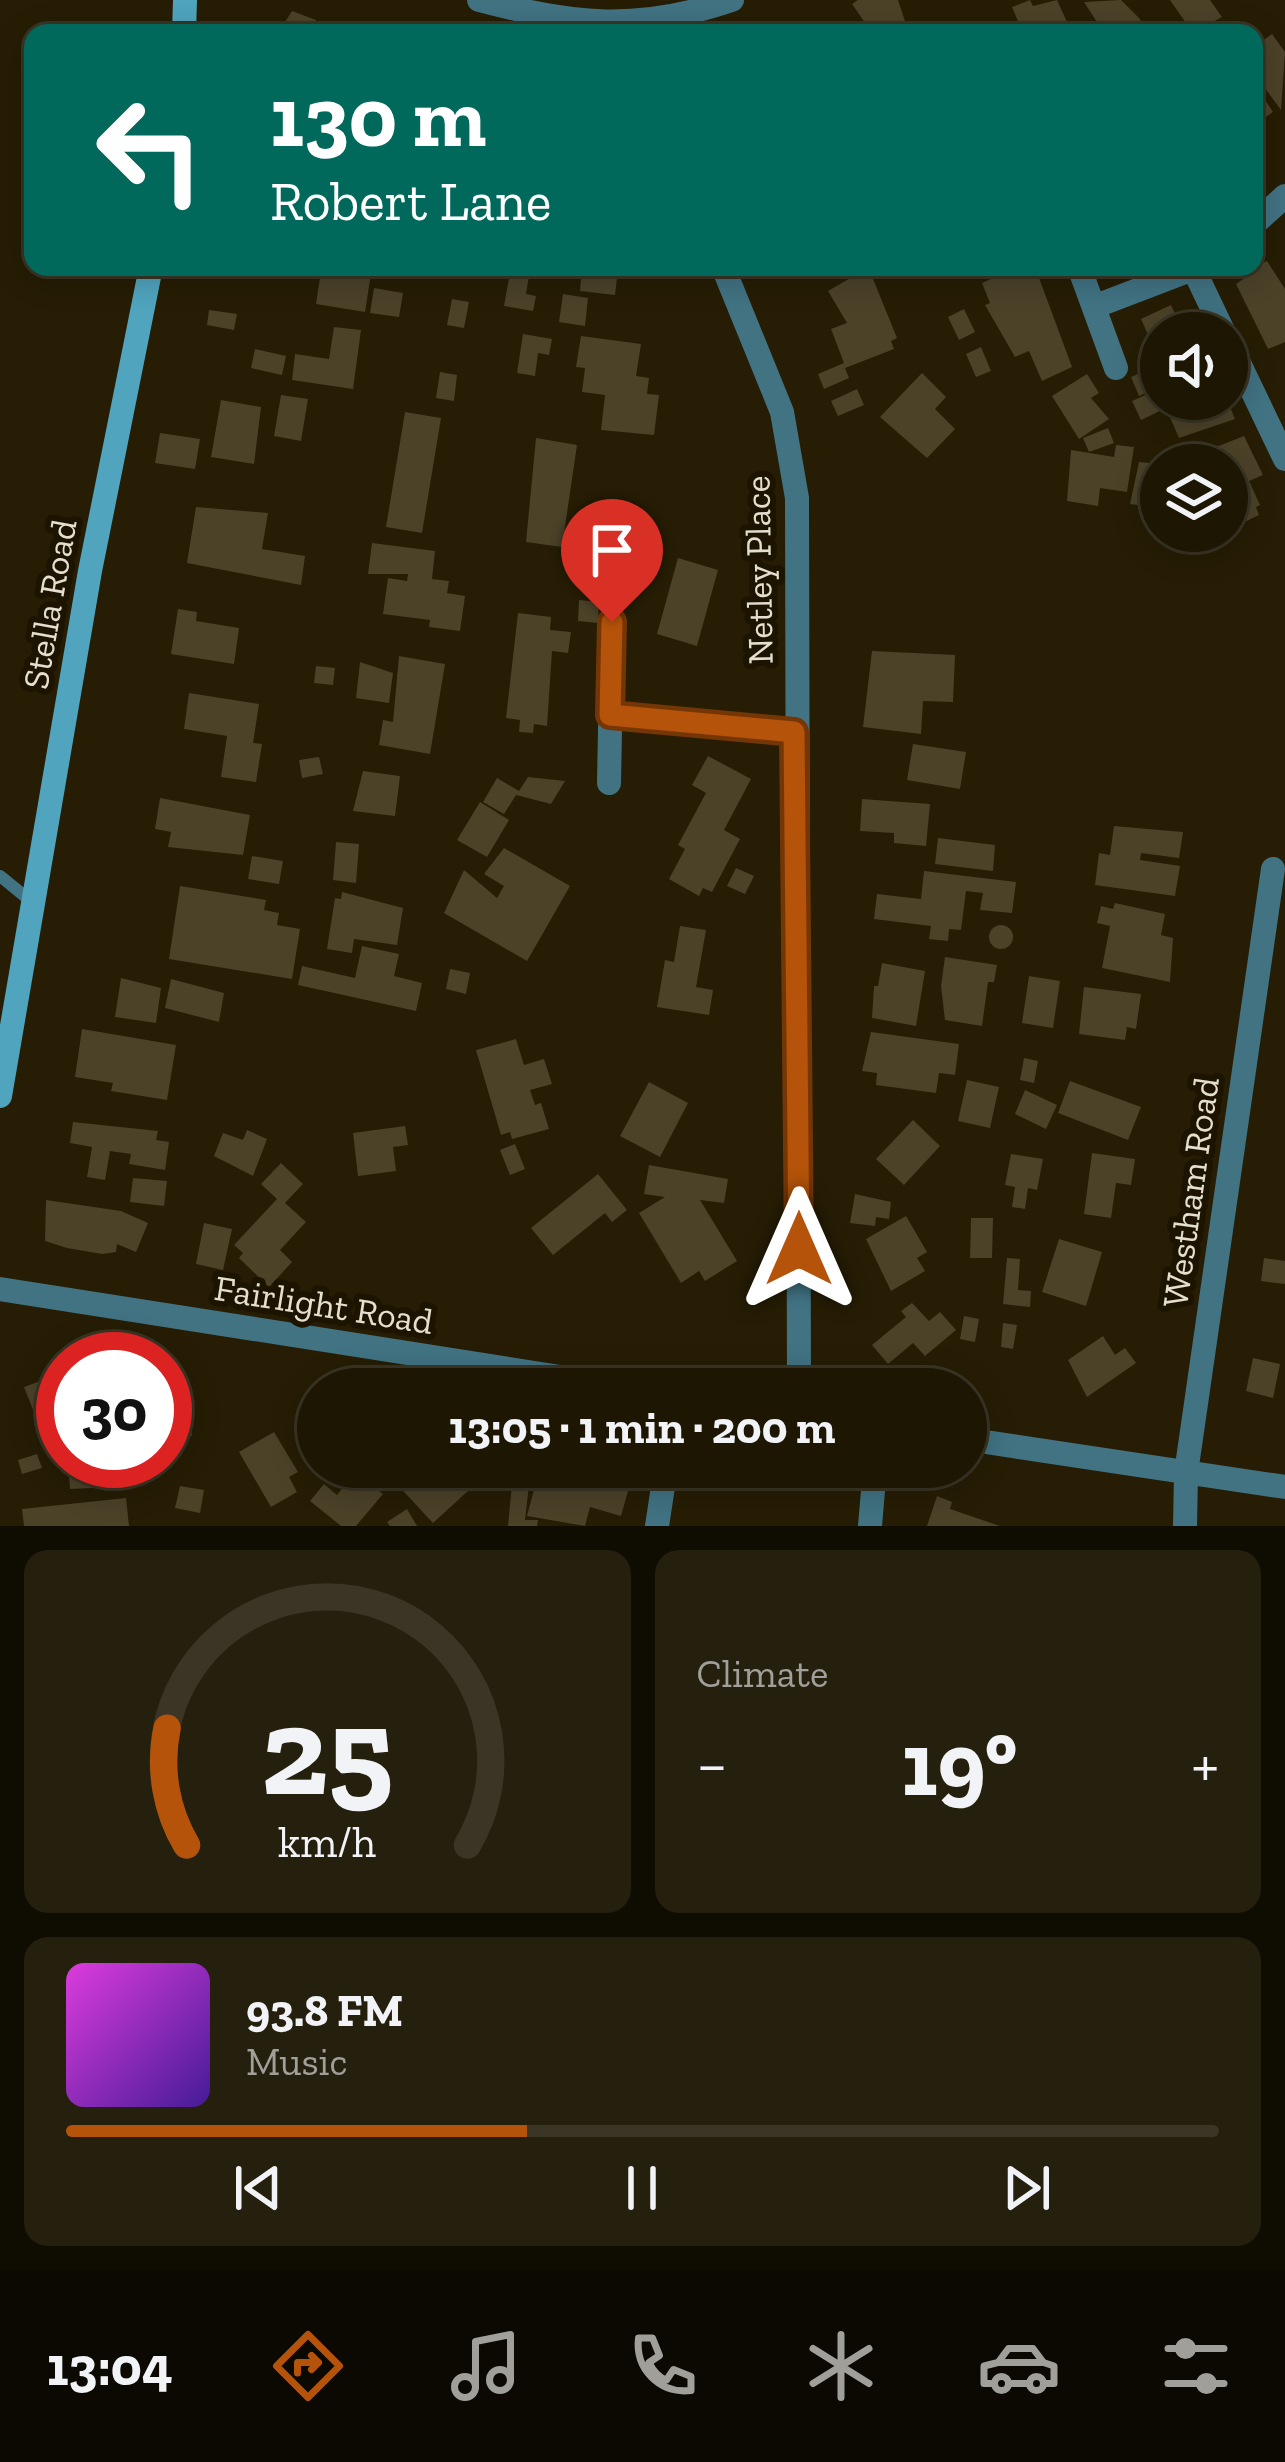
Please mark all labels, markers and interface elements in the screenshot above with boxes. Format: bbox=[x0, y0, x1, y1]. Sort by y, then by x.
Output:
text: 130 m bbox=[270, 67, 486, 168]
icon: left bbox=[72, 72, 228, 228]
text: Robert Lane bbox=[270, 169, 551, 234]
map controls bbox=[1140, 312, 1248, 552]
button: sound bbox=[1140, 312, 1248, 420]
button: layers bbox=[1140, 444, 1248, 552]
street label: Netley Place bbox=[735, 475, 782, 665]
pin bbox=[561, 499, 663, 622]
street label: Stella Road bbox=[13, 516, 86, 692]
icon: arrive bbox=[579, 517, 645, 583]
street label: Westham Road bbox=[1153, 1074, 1228, 1310]
position arrow bbox=[736, 1186, 862, 1312]
street label: Fairlight Road bbox=[212, 1266, 436, 1343]
speed limit sign: 30 bbox=[36, 1332, 192, 1488]
text: 13:05 · 1 min · 200 m bbox=[448, 1401, 836, 1455]
text: Climate bbox=[697, 1650, 828, 1697]
text: 25 bbox=[261, 1676, 393, 1826]
text: 19° bbox=[901, 1710, 1017, 1818]
text: − bbox=[697, 1725, 727, 1804]
text: + bbox=[1191, 1725, 1219, 1804]
text: km/h bbox=[278, 1816, 376, 1867]
text: 93.8 FM bbox=[246, 1984, 403, 2038]
text: Music bbox=[246, 2038, 348, 2085]
icon: previous bbox=[225, 2155, 291, 2221]
icon: pause bbox=[609, 2155, 675, 2221]
icon: next bbox=[994, 2155, 1060, 2221]
icon: directions bbox=[266, 2324, 350, 2408]
icon: music bbox=[444, 2324, 528, 2408]
icon: phone bbox=[621, 2324, 705, 2408]
icon: climate bbox=[799, 2324, 883, 2408]
icon: car bbox=[977, 2324, 1061, 2408]
icon: filters bbox=[1154, 2324, 1238, 2408]
text: 13:04 bbox=[47, 2334, 173, 2399]

